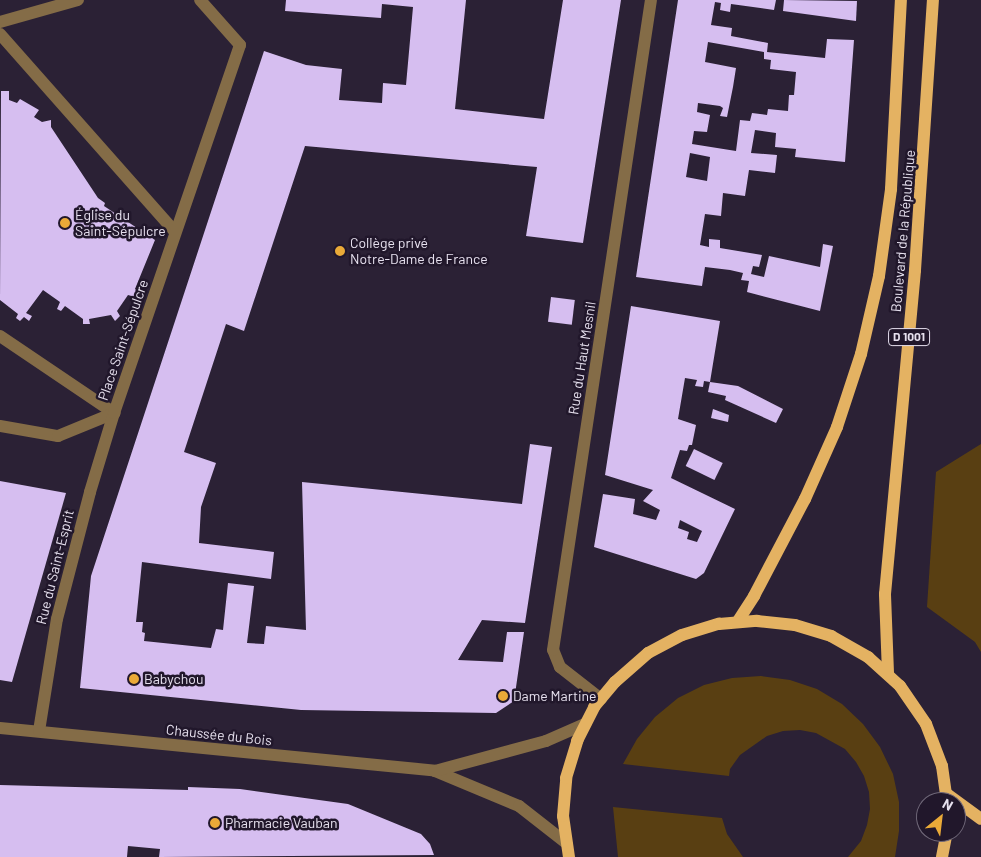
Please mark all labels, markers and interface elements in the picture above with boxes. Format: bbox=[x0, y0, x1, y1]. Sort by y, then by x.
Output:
street label: Boulevard de la République bbox=[888, 149, 918, 313]
place label: Église du Saint-Sépulcre bbox=[75, 207, 166, 240]
marker: Église du Saint-Sépulcre bbox=[59, 217, 71, 229]
place label: Collège privé Notre-Dame de France bbox=[350, 235, 488, 268]
marker: Collège privé Notre-Dame de France bbox=[334, 245, 346, 257]
street label: Place Saint-Sépulcre bbox=[94, 277, 152, 403]
street label: Rue du Haut Mesnil bbox=[565, 300, 599, 416]
road number: D 1001 bbox=[888, 328, 930, 347]
street label: Rue du Saint-Esprit bbox=[33, 508, 77, 626]
place label: Babychou bbox=[144, 671, 203, 687]
marker: Babychou bbox=[128, 673, 140, 685]
place label: Dame Martine bbox=[513, 688, 596, 704]
marker: Dame Martine bbox=[497, 690, 509, 702]
street label: Chaussée du Bois bbox=[165, 721, 273, 749]
north arrow bbox=[916, 792, 966, 842]
text: N bbox=[940, 795, 956, 814]
place label: Pharmacie Vauban bbox=[225, 815, 338, 831]
marker: Pharmacie Vauban bbox=[209, 817, 221, 829]

